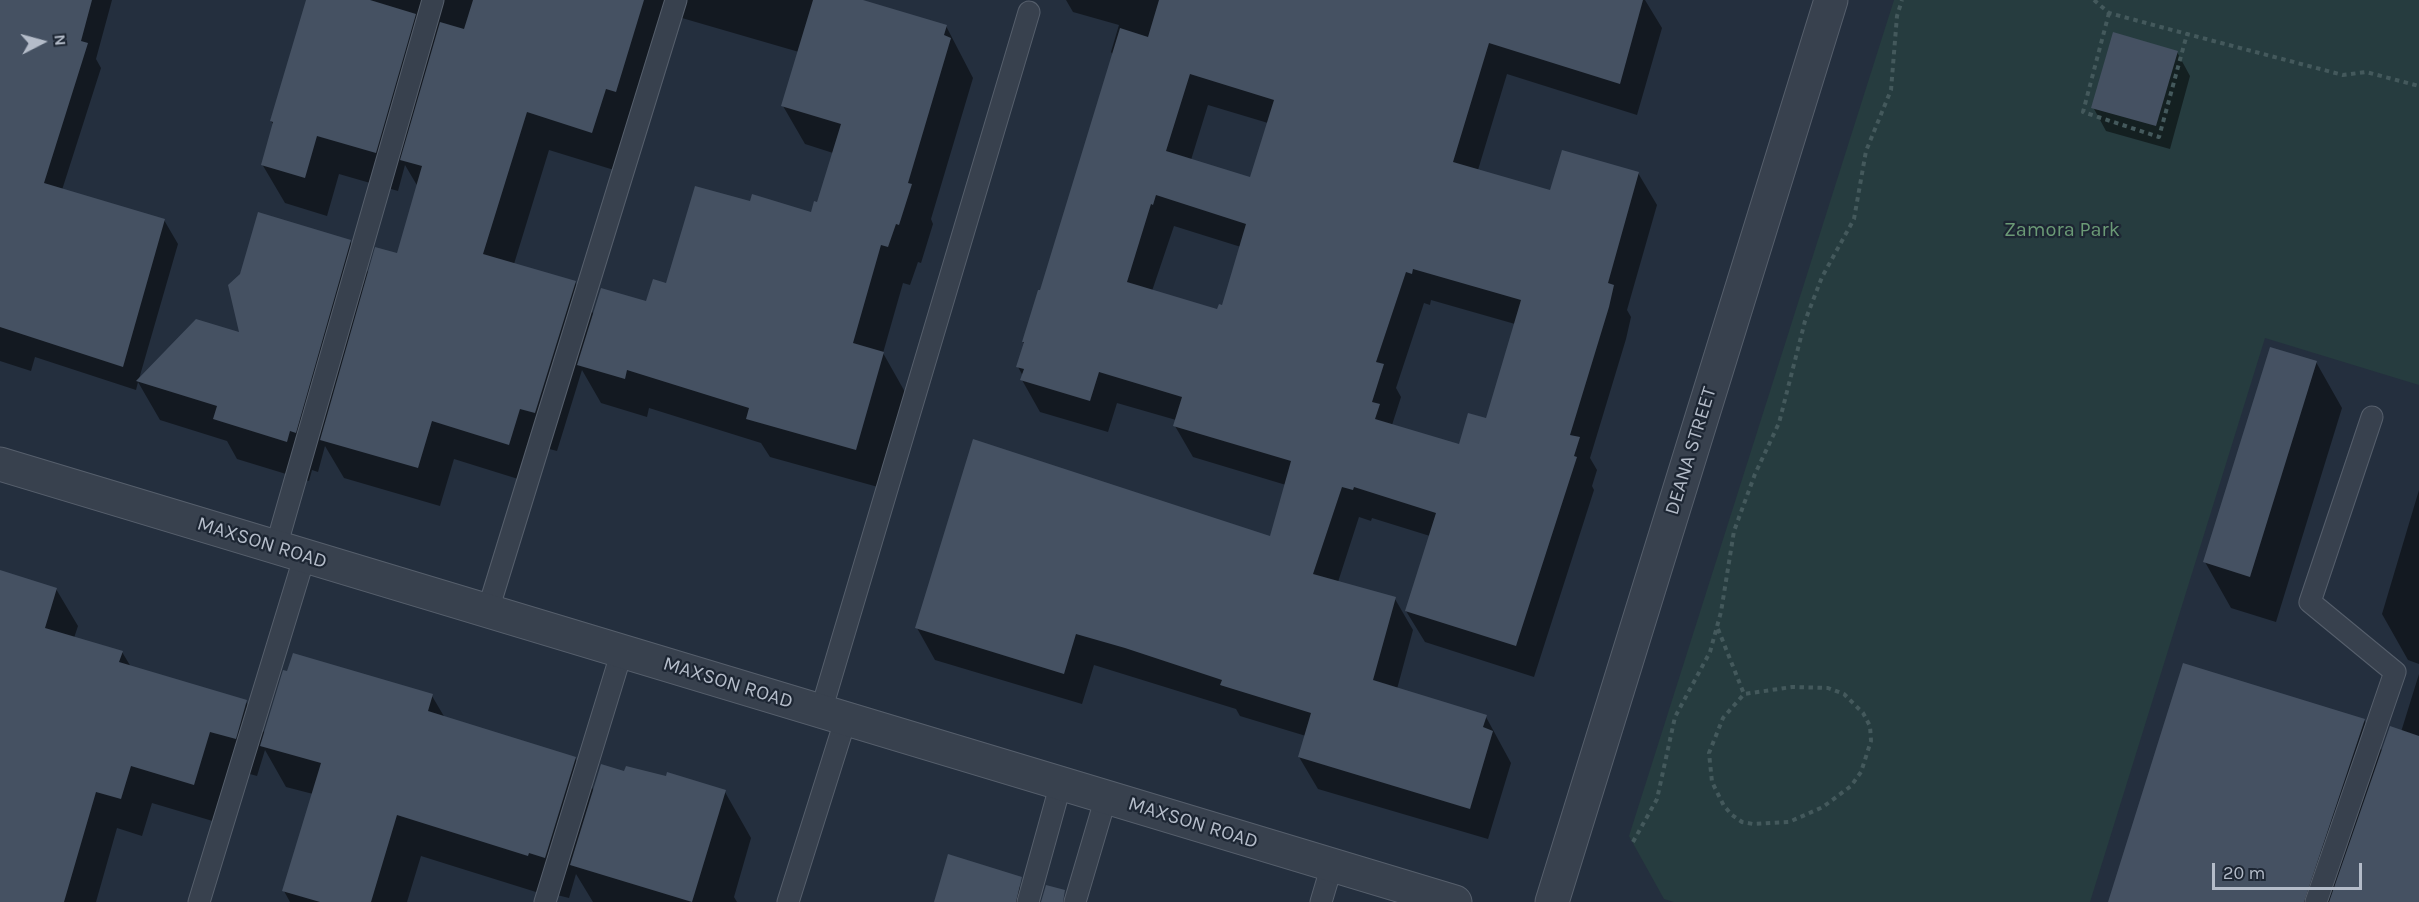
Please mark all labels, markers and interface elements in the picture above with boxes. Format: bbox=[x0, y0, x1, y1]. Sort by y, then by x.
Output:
north arrow bbox=[12, 12, 72, 72]
text: N bbox=[50, 33, 70, 47]
park label: Zamora Park bbox=[2004, 218, 2120, 242]
street label: DEANA STREET bbox=[1660, 384, 1722, 518]
street label: MAXSON ROAD bbox=[194, 512, 330, 574]
street label: MAXSON ROAD bbox=[660, 652, 796, 714]
street label: MAXSON ROAD bbox=[1125, 792, 1261, 854]
scale bar bbox=[2215, 851, 2365, 889]
text: 20 m bbox=[2223, 862, 2265, 884]

